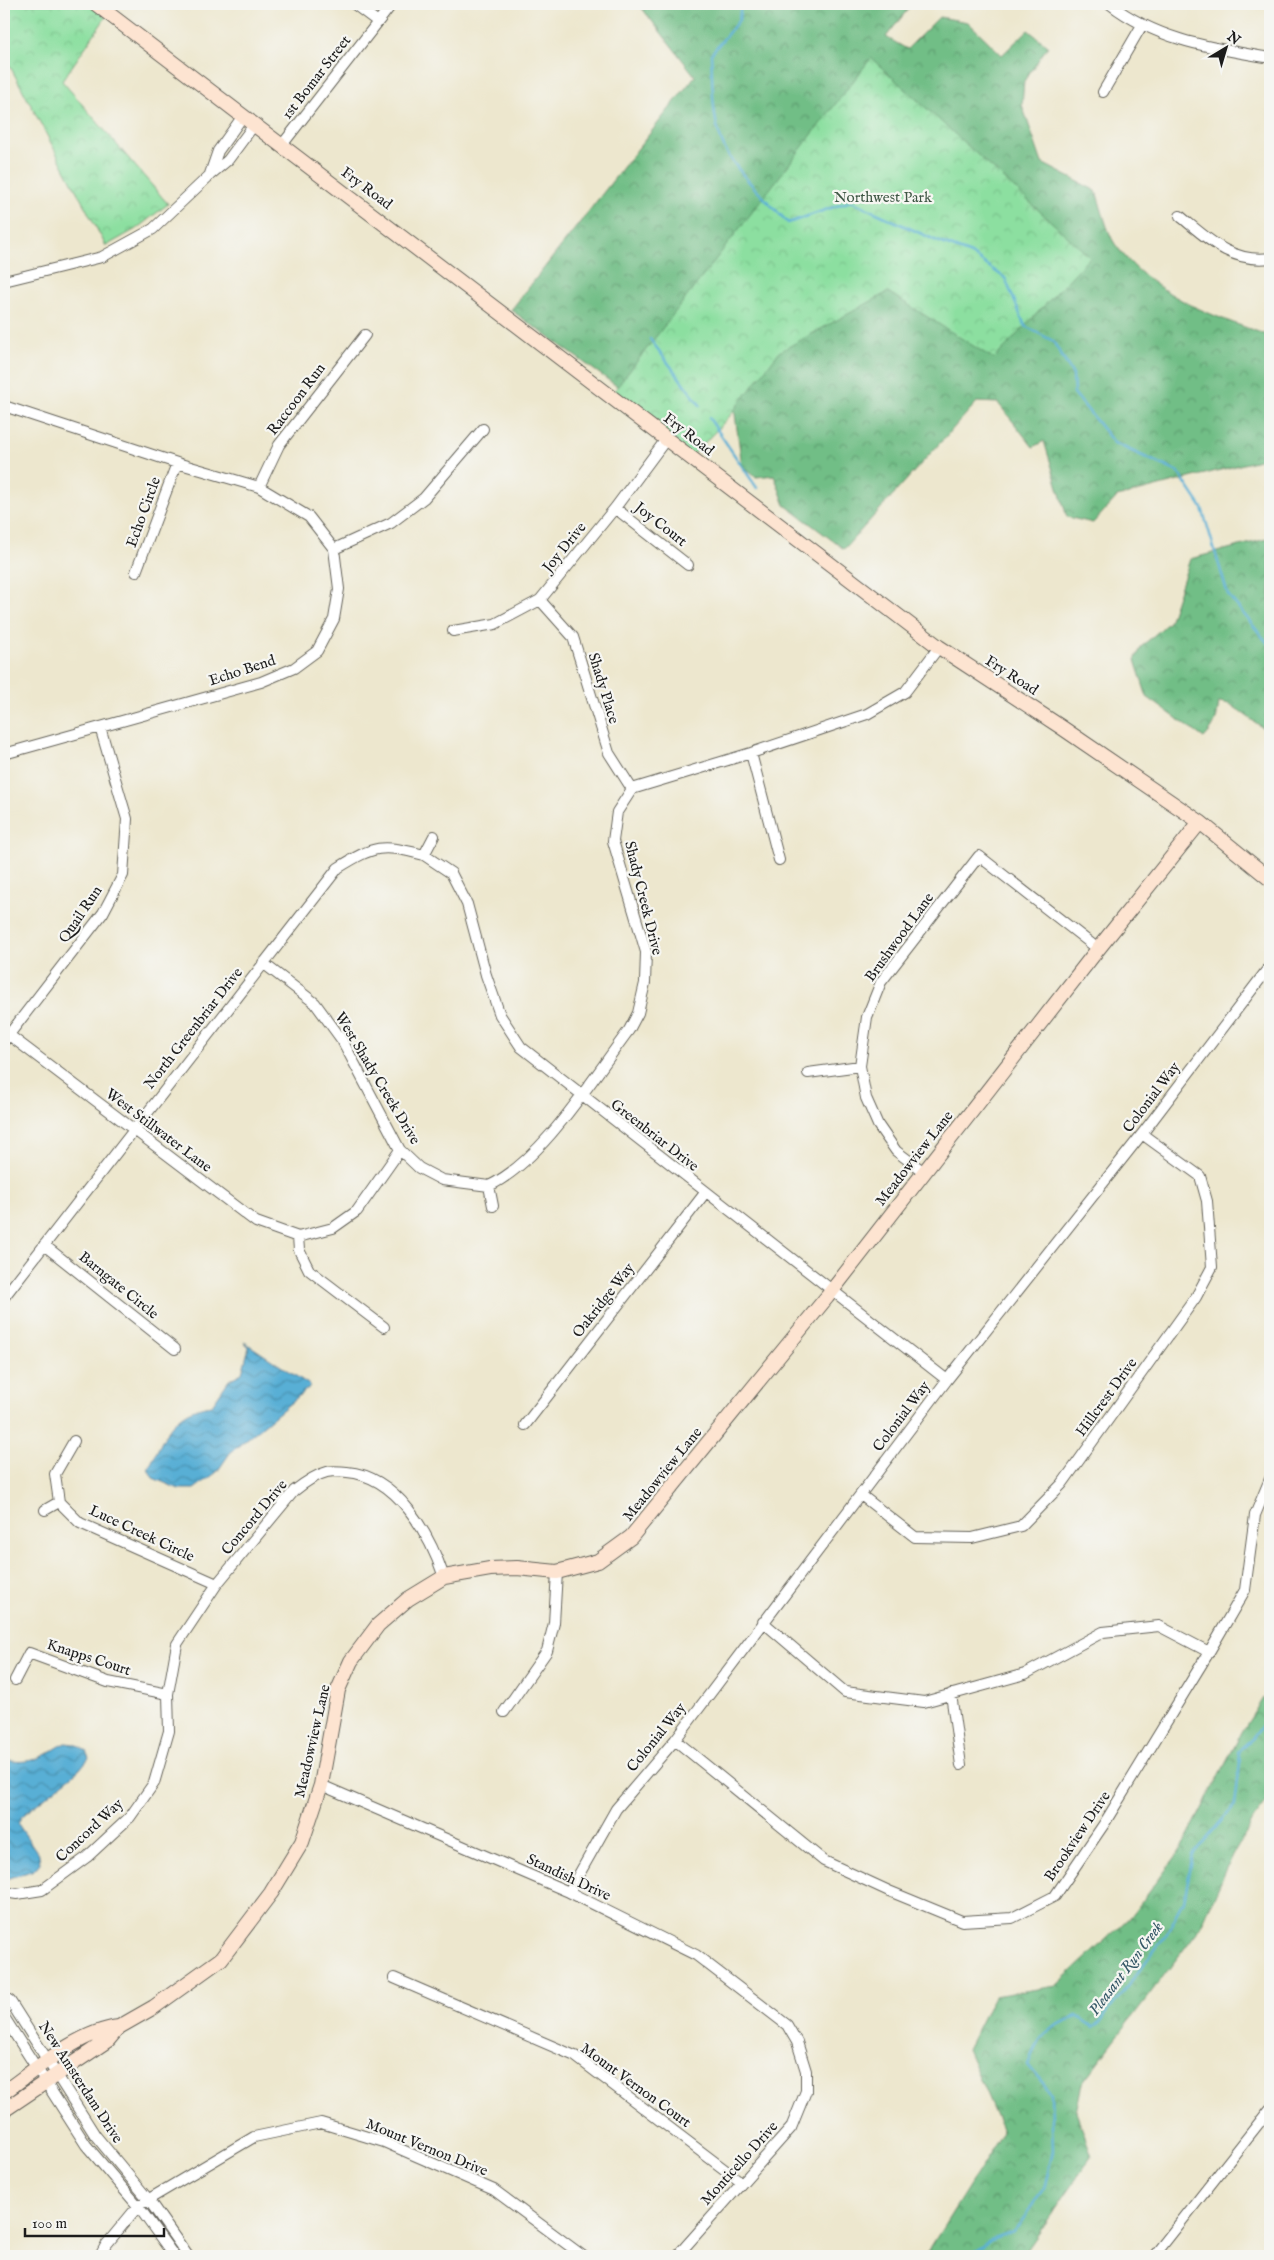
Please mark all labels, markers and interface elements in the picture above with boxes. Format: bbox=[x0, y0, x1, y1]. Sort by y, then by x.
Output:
north arrow bbox=[1202, 22, 1252, 72]
text: N bbox=[1222, 27, 1244, 49]
street label: 1st Bomar Street bbox=[278, 31, 355, 123]
street label: Fry Road bbox=[337, 163, 397, 214]
park label: Northwest Park bbox=[834, 188, 933, 207]
street label: Raccoon Run bbox=[263, 360, 330, 439]
street label: Fry Road bbox=[659, 409, 719, 461]
street label: Echo Circle bbox=[122, 474, 165, 550]
street label: Joy Court bbox=[629, 497, 691, 551]
street label: Joy Drive bbox=[537, 518, 590, 578]
street label: Echo Bend bbox=[206, 650, 279, 690]
street label: Shady Place bbox=[584, 650, 623, 726]
street label: Fry Road bbox=[982, 651, 1043, 700]
street label: Shady Creek Drive bbox=[620, 839, 667, 957]
street label: Quail Run bbox=[54, 882, 106, 947]
street label: Brushwood Lane bbox=[861, 889, 938, 986]
street label: North Greenbriar Drive bbox=[140, 964, 247, 1093]
street label: West Shady Creek Drive bbox=[331, 1009, 425, 1148]
street label: Colonial Way bbox=[1119, 1058, 1185, 1136]
street label: West Stillwater Lane bbox=[102, 1084, 216, 1177]
street label: Greenbriar Drive bbox=[607, 1095, 703, 1176]
street label: Meadowview Lane bbox=[871, 1107, 958, 1210]
street label: Barngate Circle bbox=[75, 1247, 163, 1323]
street label: Oakridge Way bbox=[568, 1259, 639, 1342]
street label: Hillcrest Drive bbox=[1072, 1354, 1141, 1440]
street label: Colonial Way bbox=[869, 1377, 935, 1455]
street label: Meadowview Lane bbox=[619, 1423, 706, 1525]
street label: Concord Drive bbox=[217, 1476, 292, 1559]
street label: Luce Creek Circle bbox=[86, 1501, 197, 1566]
street label: Knapps Court bbox=[44, 1635, 133, 1680]
street label: Meadowview Lane bbox=[290, 1682, 335, 1800]
street label: Colonial Way bbox=[623, 1698, 691, 1776]
street label: Brookview Drive bbox=[1040, 1787, 1115, 1885]
street label: Concord Way bbox=[52, 1794, 127, 1866]
street label: Standish Drive bbox=[524, 1850, 614, 1905]
water label: Pleasant Run Creek bbox=[1085, 1918, 1169, 2020]
street label: New Amsterdam Drive bbox=[34, 2018, 127, 2147]
street label: Mount Vernon Court bbox=[577, 2039, 695, 2132]
street label: Mount Vernon Drive bbox=[363, 2114, 491, 2181]
street label: Monticello Drive bbox=[697, 2117, 782, 2209]
scale bar bbox=[25, 2205, 164, 2237]
text: 100 m bbox=[32, 2214, 68, 2233]

